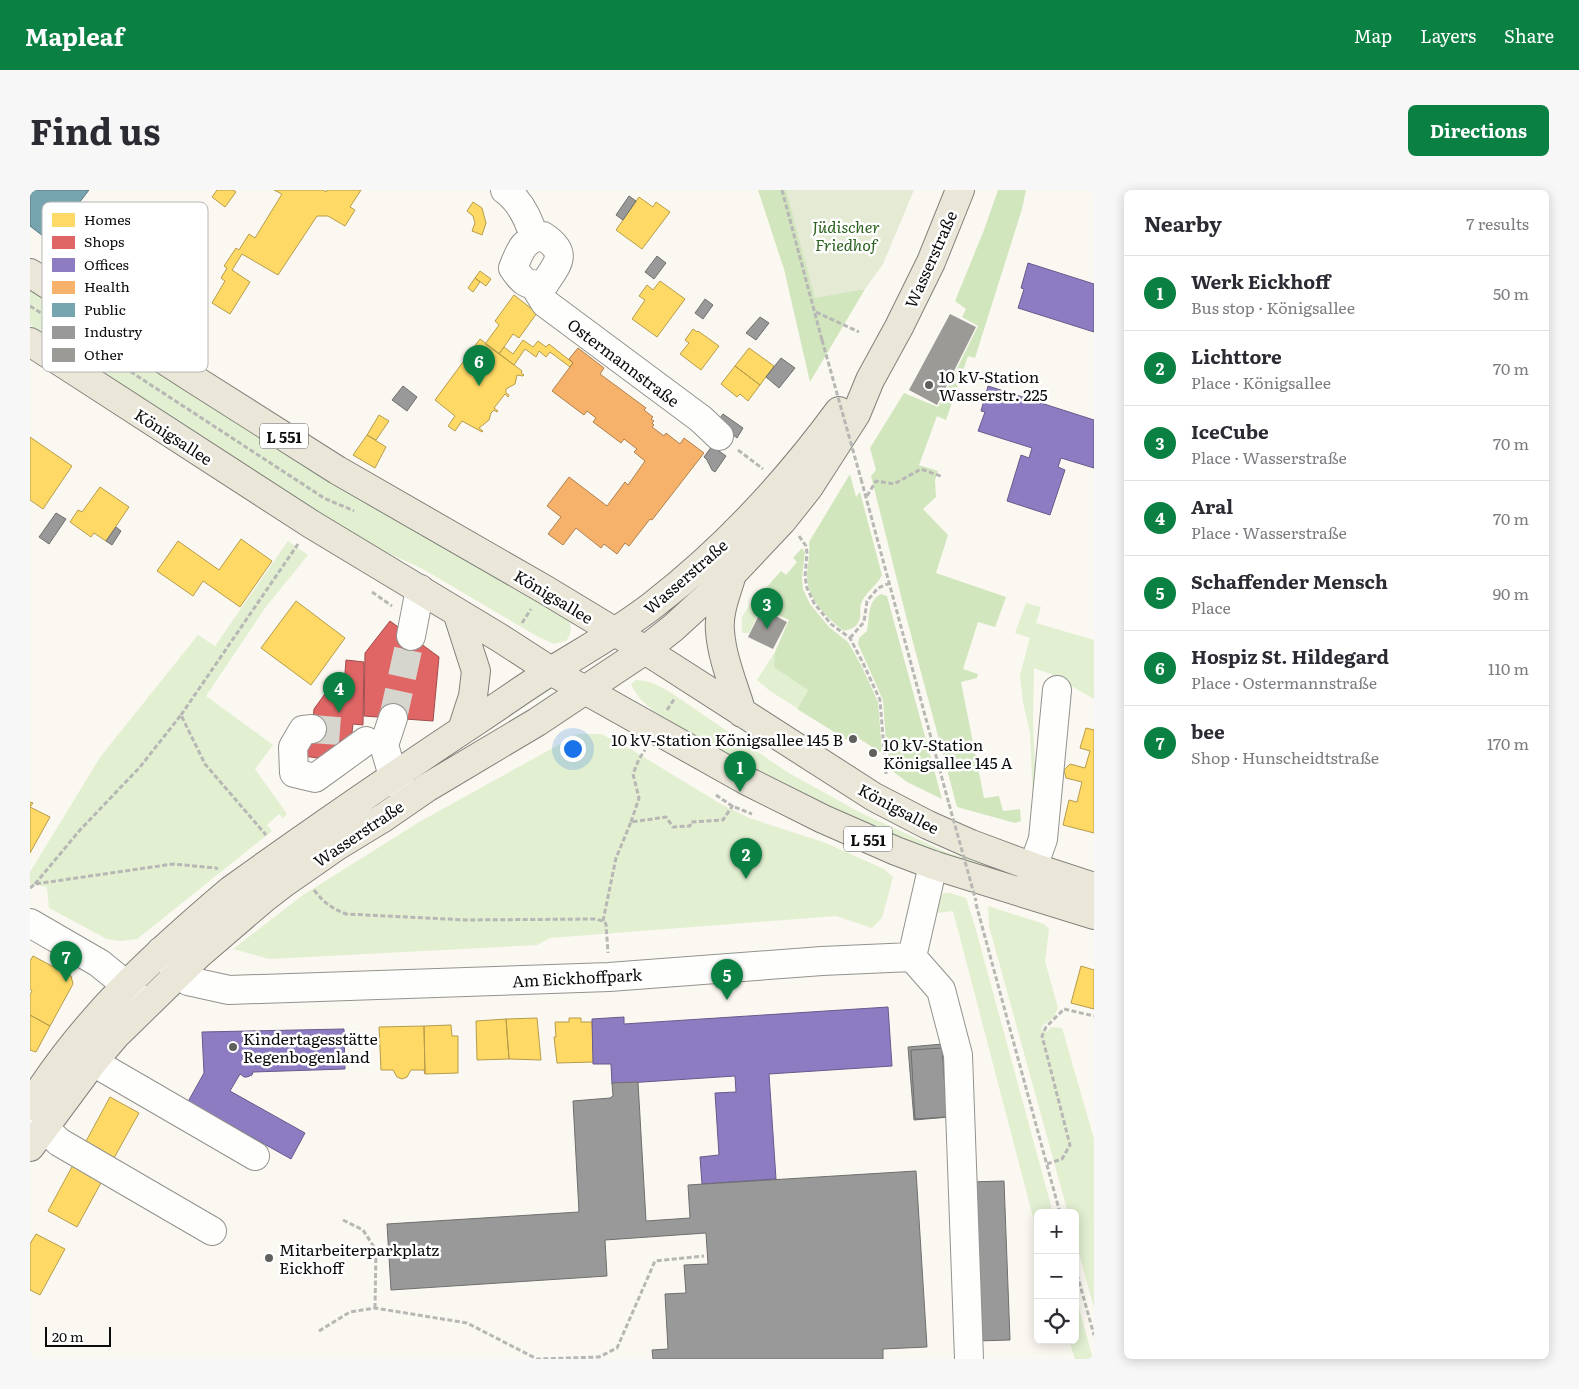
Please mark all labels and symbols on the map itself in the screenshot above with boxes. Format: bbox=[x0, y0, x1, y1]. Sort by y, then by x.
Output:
legend bbox=[42, 202, 208, 372]
street label: Wasserstraße bbox=[898, 206, 962, 312]
text: Homes bbox=[84, 209, 131, 229]
park label: Jüdischer Friedhof bbox=[812, 214, 880, 256]
text: Shops bbox=[84, 231, 124, 251]
text: Offices bbox=[84, 254, 129, 274]
text: Health bbox=[84, 276, 130, 296]
text: Public bbox=[84, 299, 126, 319]
street label: Ostermannstraße bbox=[563, 312, 685, 412]
text: Industry bbox=[84, 321, 143, 341]
text: Other bbox=[84, 344, 124, 364]
pin: 6 bbox=[463, 345, 495, 386]
place label: 10 kV-Station Wasserstr. 225 bbox=[939, 364, 1048, 406]
marker: 10 kV-Station Wasserstr. 225 bbox=[923, 379, 935, 391]
street label: Königsallee bbox=[130, 402, 218, 470]
road number: L 551 bbox=[260, 424, 308, 448]
street label: Wasserstraße bbox=[638, 533, 732, 619]
street label: Königsallee bbox=[510, 563, 598, 629]
pin: 3 bbox=[751, 588, 783, 629]
pin: 4 bbox=[323, 672, 355, 713]
place label: 10 kV-Station Königsallee 145 B bbox=[611, 727, 843, 751]
place label: 10 kV-Station Königsallee 145 A bbox=[883, 732, 1013, 774]
marker: 10 kV-Station Königsallee 145 B bbox=[847, 733, 859, 745]
your location bbox=[560, 736, 586, 762]
marker: 10 kV-Station Königsallee 145 A bbox=[867, 747, 879, 759]
pin: 1 bbox=[724, 751, 756, 792]
street label: Königsallee bbox=[854, 777, 944, 839]
street label: Wasserstraße bbox=[308, 794, 408, 872]
road number: L 551 bbox=[844, 826, 892, 852]
pin: 2 bbox=[730, 838, 762, 879]
pin: 7 bbox=[50, 941, 82, 982]
pin: 5 bbox=[711, 959, 743, 1000]
street label: Am Eickhoffpark bbox=[511, 962, 643, 992]
place label: Kindertagesstätte Regenbogenland bbox=[243, 1026, 378, 1068]
marker: Kindertagesstätte Regenbogenland bbox=[227, 1041, 239, 1053]
place label: Mitarbeiterparkplatz Eickhoff bbox=[279, 1237, 440, 1279]
marker: Mitarbeiterparkplatz Eickhoff bbox=[263, 1252, 275, 1264]
scale bar bbox=[45, 1324, 111, 1347]

